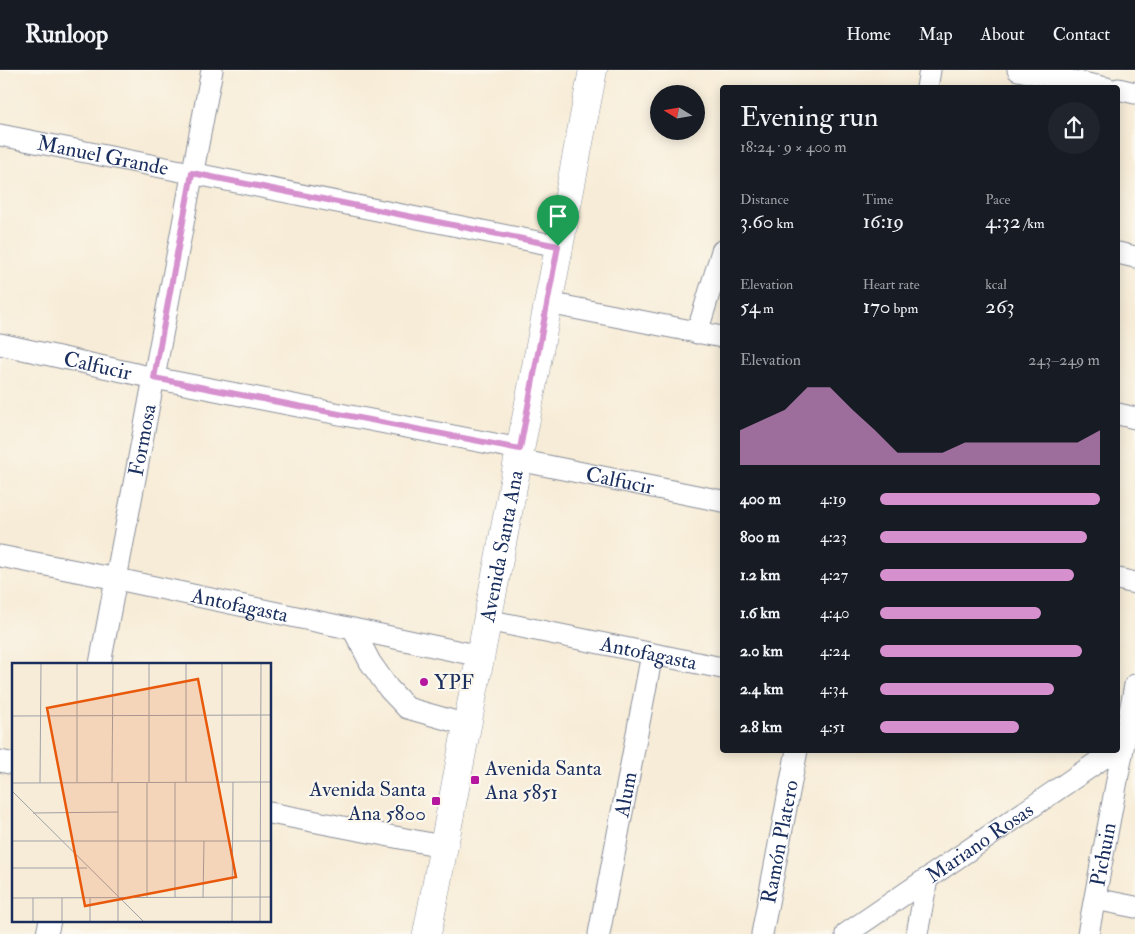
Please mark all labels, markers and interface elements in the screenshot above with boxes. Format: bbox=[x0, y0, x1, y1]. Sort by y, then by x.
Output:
text: Runloop bbox=[25, 19, 108, 50]
text: Home bbox=[846, 23, 891, 46]
text: Map bbox=[919, 23, 953, 46]
text: About bbox=[981, 23, 1025, 46]
text: Contact bbox=[1053, 23, 1110, 46]
north arrow bbox=[650, 85, 705, 140]
map controls bbox=[650, 85, 705, 140]
text: Evening run bbox=[740, 100, 878, 135]
button: share bbox=[1048, 102, 1100, 154]
street label: Manuel Grande bbox=[35, 130, 171, 182]
text: 18:24 · 9 × 400 m bbox=[740, 137, 847, 157]
text: Distance bbox=[740, 191, 789, 208]
text: Time bbox=[863, 191, 893, 208]
text: Pace bbox=[985, 191, 1010, 208]
pin bbox=[537, 195, 579, 246]
icon: arrive bbox=[544, 202, 572, 230]
text: 3.60 bbox=[740, 208, 774, 235]
text: 16:19 bbox=[863, 208, 904, 235]
text: 4:32 bbox=[985, 208, 1021, 235]
text: km bbox=[774, 215, 794, 232]
text: /km bbox=[1021, 215, 1045, 232]
text: Elevation bbox=[740, 276, 793, 293]
text: Heart rate bbox=[863, 276, 920, 293]
text: kcal bbox=[985, 276, 1007, 293]
text: 54 bbox=[740, 293, 760, 320]
text: 170 bbox=[863, 293, 891, 320]
text: 263 bbox=[985, 293, 1015, 320]
text: m bbox=[760, 300, 774, 317]
text: bpm bbox=[891, 300, 918, 317]
street label: Calfucir bbox=[61, 345, 134, 387]
text: Elevation bbox=[740, 350, 801, 370]
text: 243–249 m bbox=[1028, 350, 1100, 370]
street label: Formosa bbox=[123, 401, 163, 478]
street label: Calfucir bbox=[583, 461, 656, 501]
street label: Avenida Santa Ana bbox=[474, 468, 530, 625]
text: 400 m bbox=[740, 489, 781, 509]
text: 4:19 bbox=[820, 489, 846, 509]
text: 800 m bbox=[740, 527, 780, 547]
text: 4:23 bbox=[820, 527, 847, 547]
text: 1.2 km bbox=[740, 565, 780, 585]
text: 4:27 bbox=[820, 565, 848, 585]
street label: Antofagasta bbox=[188, 582, 291, 629]
text: 1.6 km bbox=[740, 603, 780, 623]
text: 4:40 bbox=[820, 603, 849, 623]
street label: Antofagasta bbox=[597, 630, 700, 677]
text: 2.0 km bbox=[740, 641, 783, 661]
text: 4:24 bbox=[820, 641, 849, 661]
inset map bbox=[12, 663, 271, 922]
place label: YPF bbox=[434, 669, 474, 696]
marker: YPF bbox=[418, 676, 430, 688]
text: 2.4 km bbox=[740, 679, 783, 699]
text: 4:34 bbox=[820, 679, 847, 699]
text: 2.8 km bbox=[740, 717, 782, 737]
text: 4:51 bbox=[820, 717, 845, 737]
place label: Avenida Santa Ana 5851 bbox=[484, 755, 602, 806]
street label: Alum bbox=[608, 770, 643, 821]
marker: Avenida Santa Ana 5851 bbox=[469, 774, 481, 786]
place label: Avenida Santa Ana 5800 bbox=[308, 776, 426, 827]
street label: Ramón Platero bbox=[755, 778, 805, 906]
marker: Avenida Santa Ana 5800 bbox=[430, 795, 442, 807]
street label: Mariano Rosas bbox=[921, 797, 1039, 889]
street label: Pichuin bbox=[1084, 820, 1123, 889]

